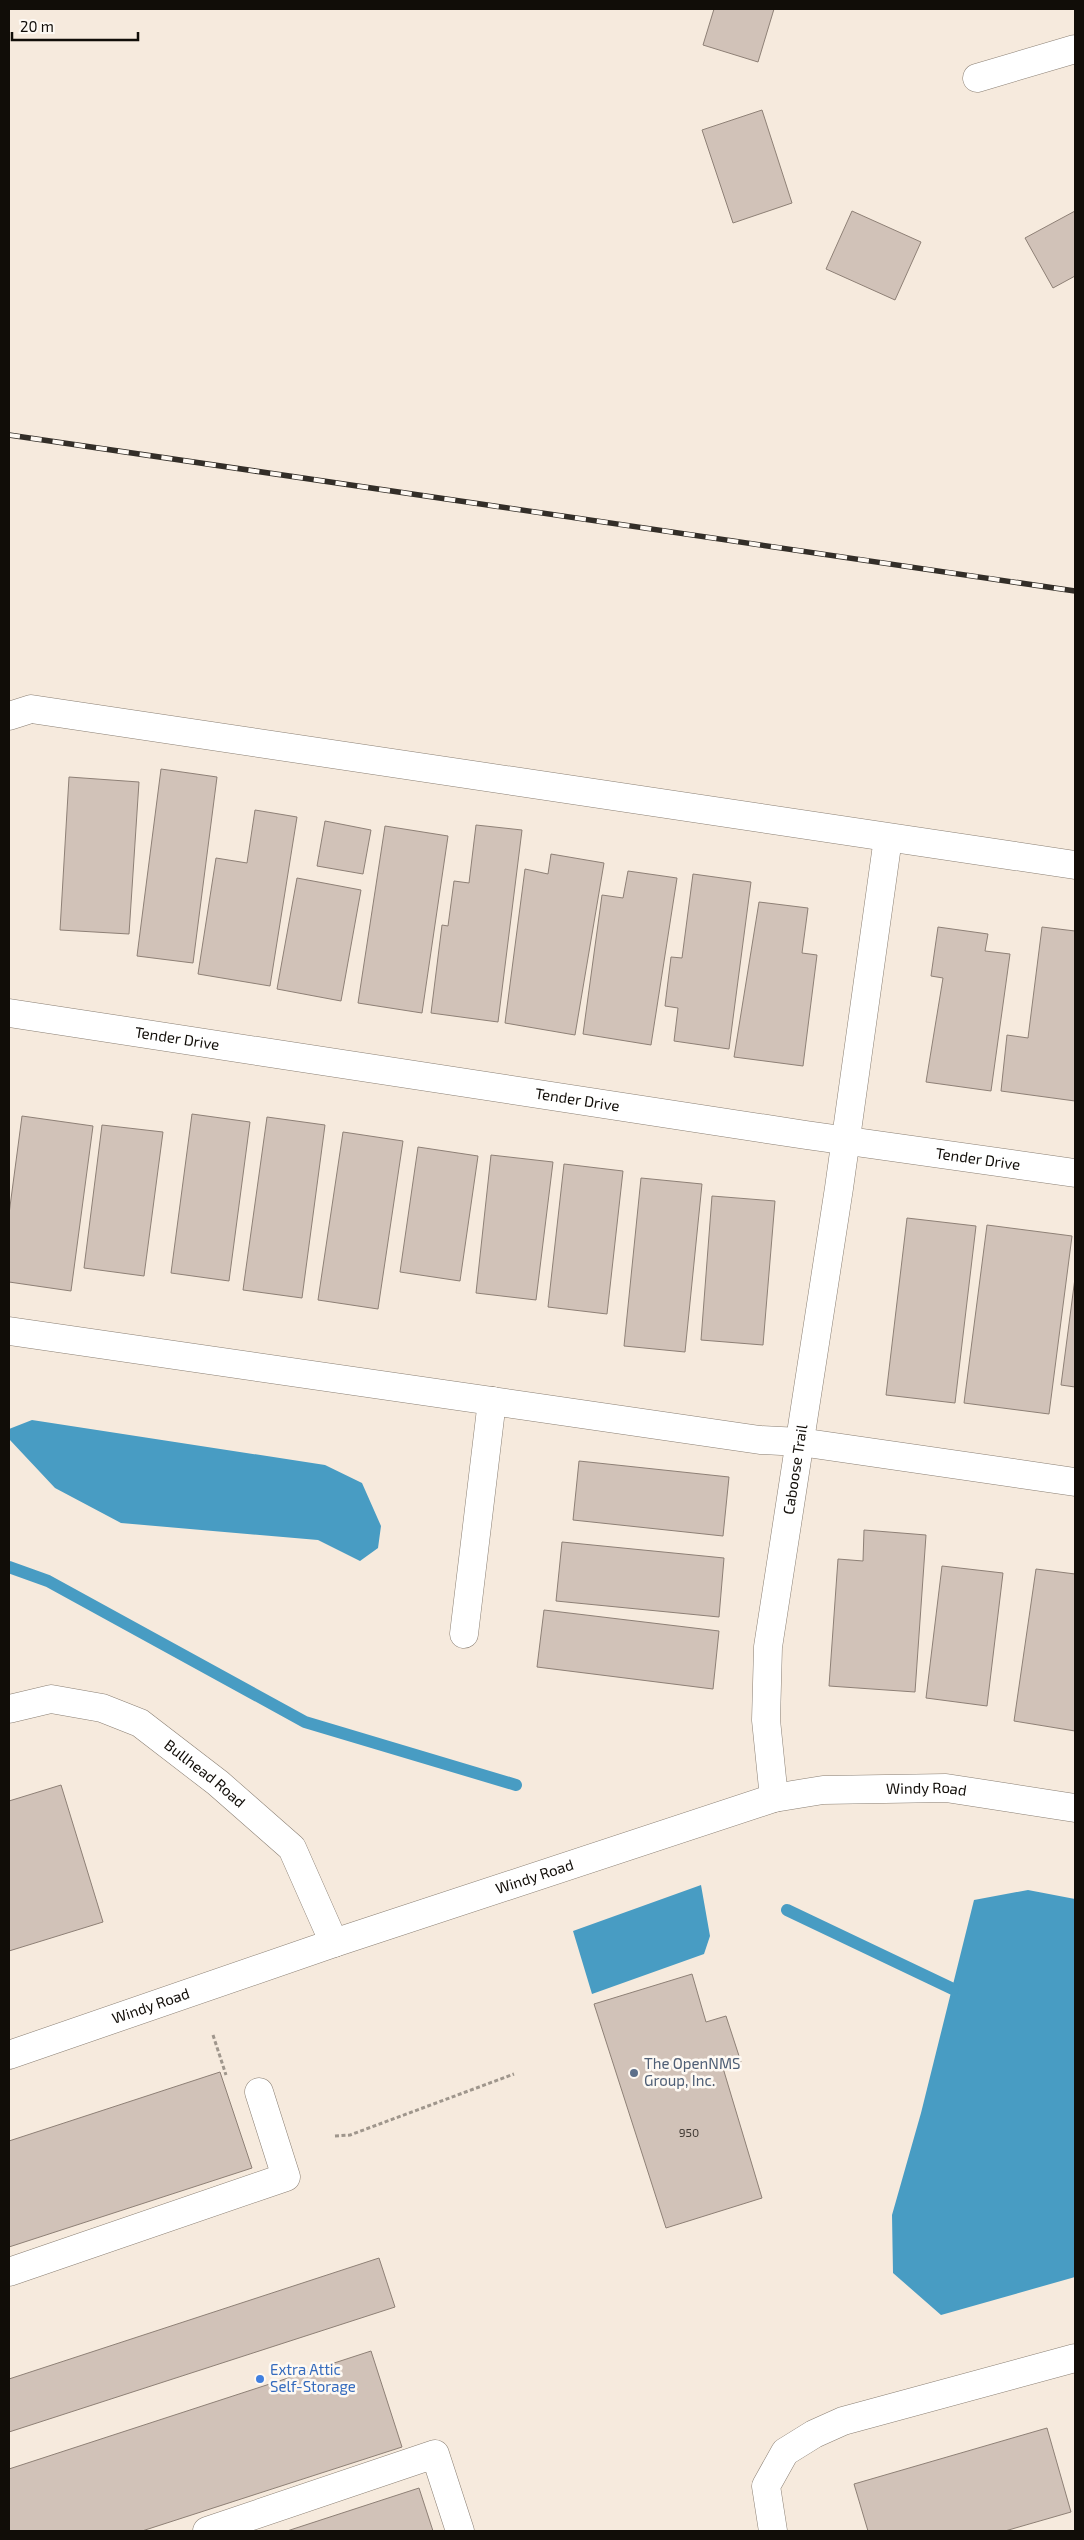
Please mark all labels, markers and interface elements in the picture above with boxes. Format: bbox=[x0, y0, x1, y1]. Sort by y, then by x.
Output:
scale bar bbox=[12, 10, 139, 42]
text: 20 m bbox=[20, 17, 54, 35]
street label: Tender Drive bbox=[134, 1022, 221, 1053]
street label: Tender Drive bbox=[534, 1084, 621, 1114]
street label: Tender Drive bbox=[935, 1143, 1022, 1173]
street label: Caboose Trail bbox=[779, 1423, 810, 1516]
street label: Bullhead Road bbox=[161, 1735, 249, 1811]
street label: Windy Road bbox=[886, 1778, 968, 1799]
street label: Windy Road bbox=[493, 1855, 576, 1897]
street label: Windy Road bbox=[109, 1984, 192, 2027]
place label: The OpenNMS Group, Inc. bbox=[644, 2054, 740, 2089]
marker: The OpenNMS Group, Inc. bbox=[628, 2067, 640, 2079]
house number: 950 bbox=[679, 2125, 699, 2139]
place label: Extra Attic Self-Storage bbox=[270, 2360, 356, 2395]
marker: Extra Attic Self-Storage bbox=[254, 2373, 266, 2385]

